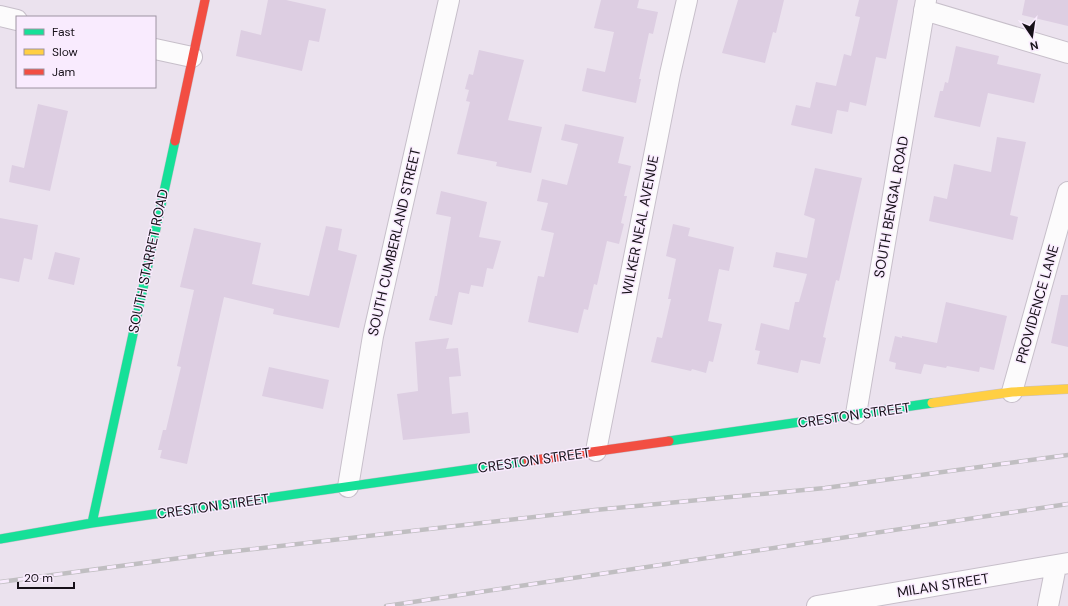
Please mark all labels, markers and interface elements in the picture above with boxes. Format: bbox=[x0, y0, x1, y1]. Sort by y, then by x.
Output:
legend bbox=[16, 16, 156, 88]
north arrow bbox=[1012, 16, 1052, 56]
text: Fast bbox=[52, 24, 75, 40]
text: N bbox=[1029, 38, 1040, 53]
text: Slow bbox=[52, 44, 78, 60]
text: Jam bbox=[52, 64, 75, 80]
street label: SOUTH BENGAL ROAD bbox=[870, 135, 912, 279]
street label: SOUTH CUMBERLAND STREET bbox=[364, 146, 424, 338]
street label: WILKER NEAL AVENUE bbox=[618, 153, 662, 297]
street label: SOUTH STARRET ROAD bbox=[124, 187, 172, 335]
street label: PROVIDENCE LANE bbox=[1011, 242, 1063, 365]
street label: CRESTON STREET bbox=[797, 398, 912, 432]
street label: CRESTON STREET bbox=[477, 443, 592, 477]
street label: CRESTON STREET bbox=[156, 489, 271, 523]
scale bar bbox=[18, 564, 74, 590]
street label: MILAN STREET bbox=[896, 569, 990, 601]
text: 20 m bbox=[24, 570, 53, 586]

